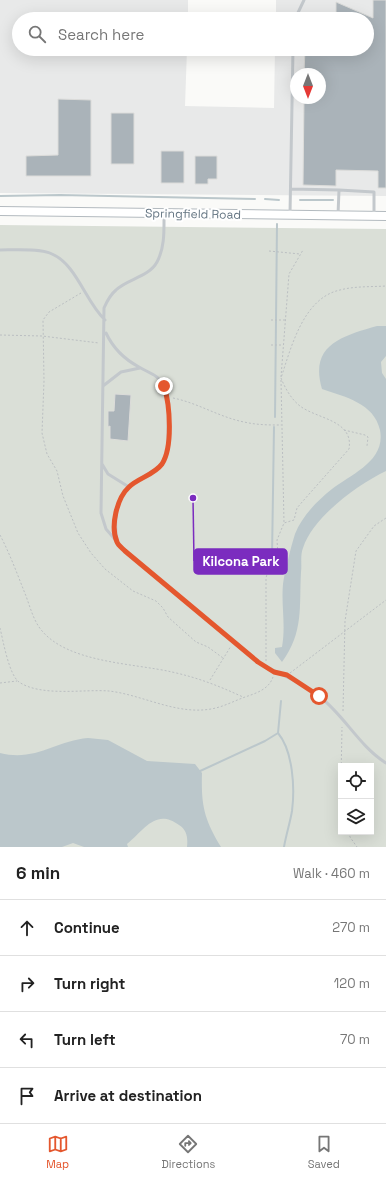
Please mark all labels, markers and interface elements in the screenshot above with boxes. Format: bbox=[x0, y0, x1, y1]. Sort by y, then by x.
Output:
search box bbox=[12, 12, 374, 56]
icon: search bbox=[26, 23, 48, 45]
text: Search here bbox=[58, 25, 144, 44]
north arrow bbox=[290, 68, 326, 104]
street label: Springfield Road bbox=[145, 205, 241, 223]
route end bbox=[155, 377, 173, 395]
callout: Kilcona Park bbox=[194, 549, 287, 574]
text: Kilcona Park bbox=[202, 553, 280, 570]
route start bbox=[310, 687, 328, 705]
map controls bbox=[338, 763, 374, 835]
button: locate bbox=[338, 763, 374, 799]
button: layers bbox=[338, 799, 374, 835]
text: 6 min bbox=[16, 862, 60, 884]
text: Walk · 460 m bbox=[293, 865, 370, 882]
icon: ahead bbox=[16, 917, 38, 939]
text: Continue bbox=[54, 918, 120, 937]
text: 270 m bbox=[332, 919, 370, 936]
icon: right bbox=[16, 973, 38, 995]
text: Turn right bbox=[54, 974, 125, 993]
text: 120 m bbox=[334, 975, 370, 992]
icon: left bbox=[16, 1029, 38, 1051]
text: Turn left bbox=[54, 1030, 116, 1049]
text: 70 m bbox=[340, 1031, 370, 1048]
icon: arrive bbox=[16, 1085, 38, 1107]
text: Arrive at destination bbox=[54, 1086, 202, 1105]
tab: Map bbox=[46, 1133, 69, 1171]
tab: Directions bbox=[161, 1133, 215, 1171]
tab: Saved bbox=[308, 1133, 340, 1171]

